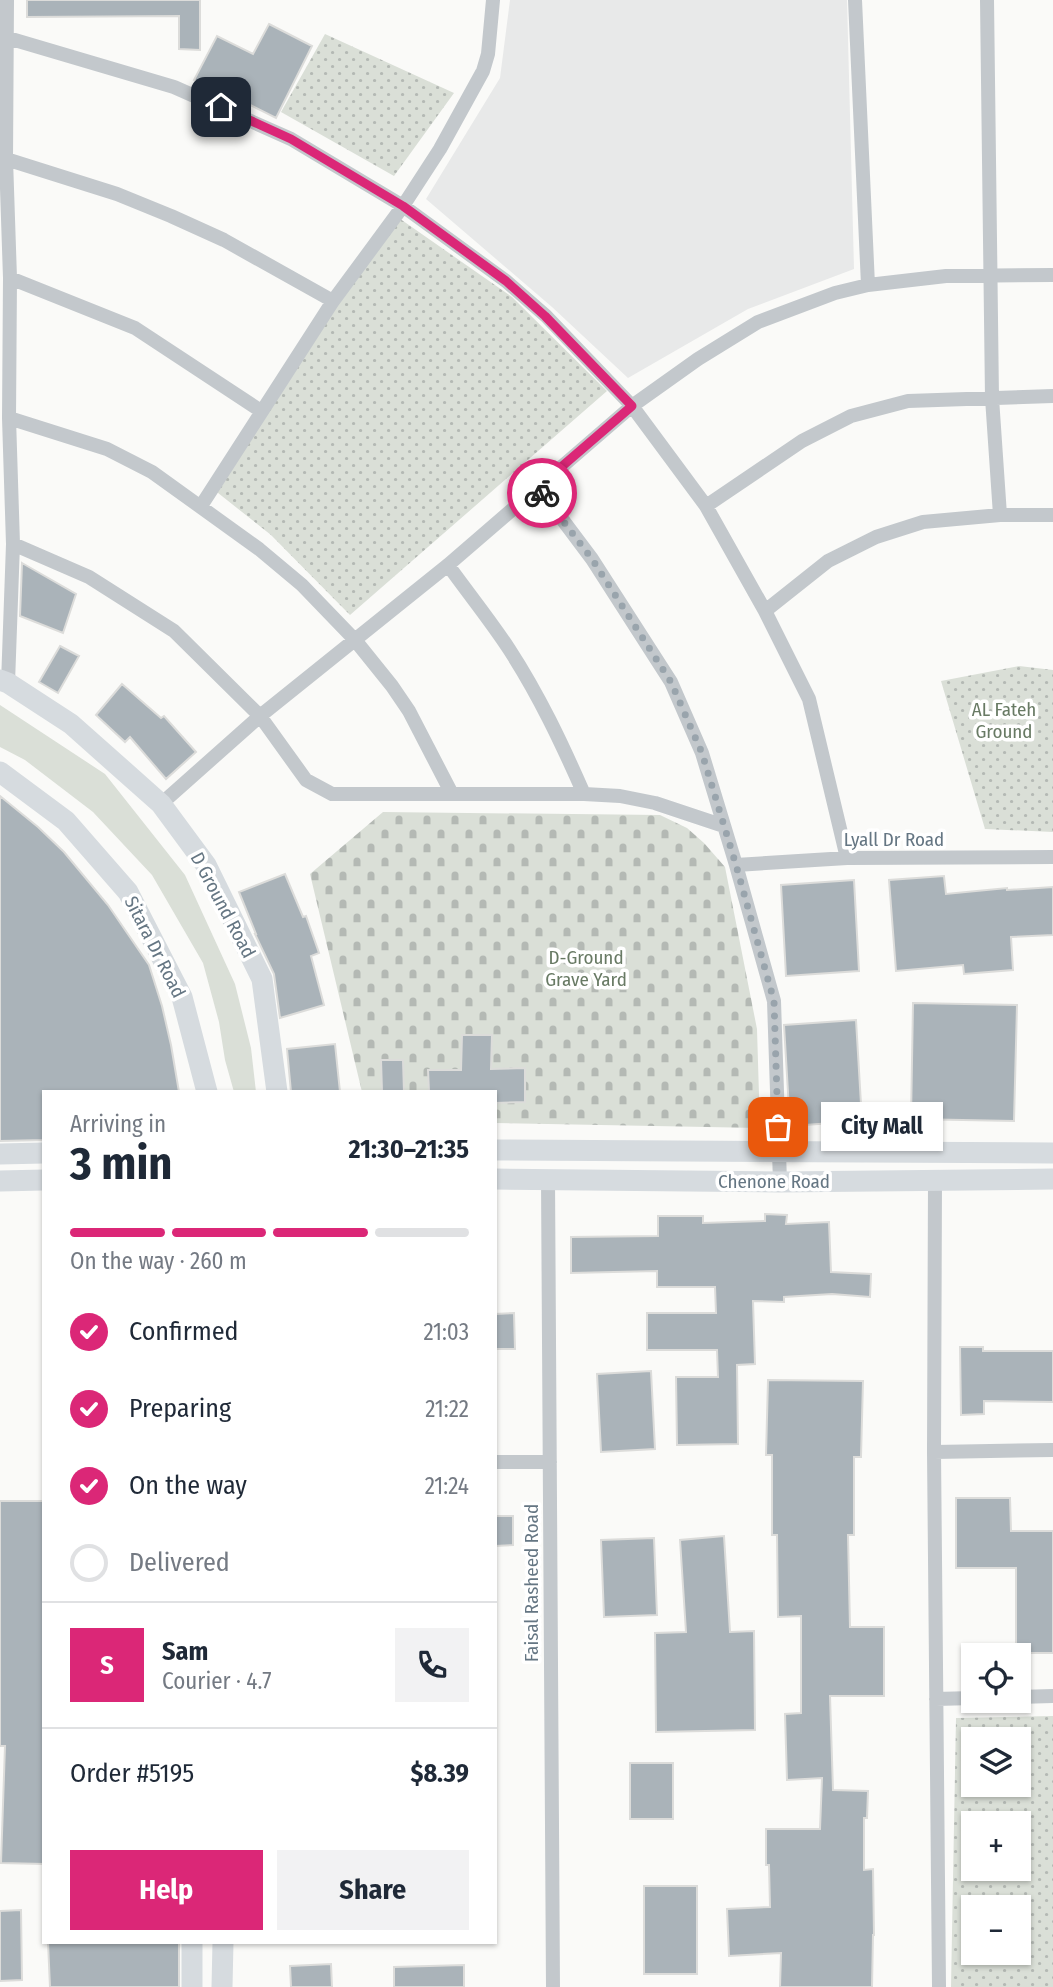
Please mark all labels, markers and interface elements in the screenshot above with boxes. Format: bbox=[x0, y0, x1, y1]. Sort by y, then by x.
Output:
pin bbox=[191, 77, 251, 137]
icon: home bbox=[202, 88, 240, 126]
courier bbox=[507, 458, 577, 528]
icon: bike bbox=[523, 474, 561, 512]
park label: AL Fateh Ground bbox=[972, 698, 1036, 743]
street label: Lyall Dr Road bbox=[844, 828, 944, 851]
street label: D Ground Road bbox=[186, 848, 260, 962]
street label: Sitara Dr Road bbox=[120, 892, 190, 1002]
park label: D-Ground Grave Yard bbox=[545, 946, 627, 991]
pin bbox=[748, 1097, 808, 1157]
callout: City Mall bbox=[820, 1102, 942, 1152]
icon: bag bbox=[759, 1108, 797, 1146]
text: Arriving in bbox=[70, 1110, 166, 1138]
text: City Mall bbox=[841, 1112, 923, 1140]
text: 21:30–21:35 bbox=[348, 1134, 469, 1165]
text: 3 min bbox=[70, 1136, 172, 1191]
street label: Chenone Road bbox=[718, 1170, 830, 1193]
text: On the way · 260 m bbox=[70, 1247, 247, 1275]
icon: check bbox=[70, 1313, 108, 1351]
text: Confirmed bbox=[129, 1316, 239, 1347]
text: 21:03 bbox=[423, 1318, 469, 1346]
icon: check bbox=[70, 1390, 108, 1428]
text: Preparing bbox=[129, 1393, 231, 1424]
text: 21:22 bbox=[425, 1395, 469, 1423]
icon: check bbox=[70, 1467, 108, 1505]
text: On the way bbox=[129, 1470, 247, 1501]
text: 21:24 bbox=[425, 1472, 469, 1500]
street label: Faisal Rasheed Road bbox=[520, 1504, 543, 1662]
text: Delivered bbox=[129, 1547, 230, 1578]
button: phone bbox=[395, 1628, 469, 1702]
text: Sam bbox=[162, 1636, 208, 1667]
map controls bbox=[961, 1643, 1031, 1965]
button: locate bbox=[961, 1643, 1031, 1713]
text: S bbox=[100, 1650, 114, 1681]
text: Courier · 4.7 bbox=[162, 1667, 272, 1695]
button: layers bbox=[961, 1727, 1031, 1797]
text: Order #5195 bbox=[70, 1758, 194, 1789]
text: $8.39 bbox=[410, 1758, 469, 1789]
button: + bbox=[961, 1811, 1031, 1881]
button: Help bbox=[70, 1850, 263, 1930]
button: Share bbox=[277, 1850, 469, 1930]
button: − bbox=[961, 1895, 1031, 1965]

